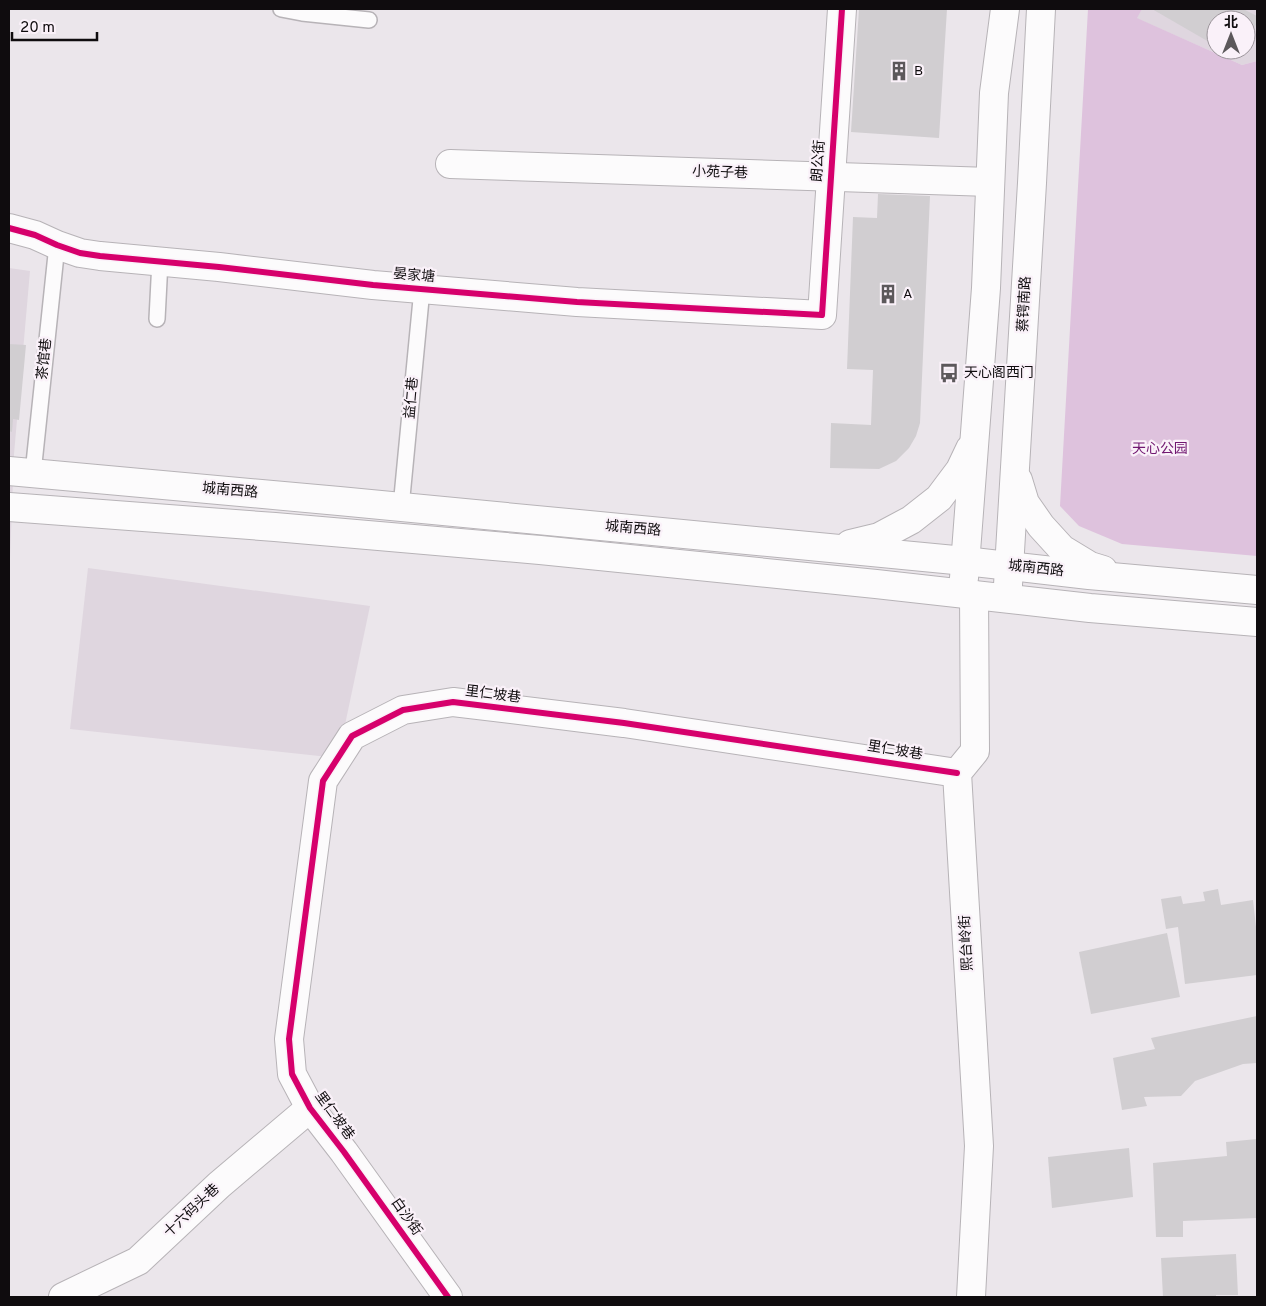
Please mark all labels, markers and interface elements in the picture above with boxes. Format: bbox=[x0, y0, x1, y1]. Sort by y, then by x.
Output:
scale bar bbox=[12, 10, 98, 42]
north arrow bbox=[1206, 10, 1256, 60]
text: 北 bbox=[1224, 15, 1238, 32]
text: 20 m bbox=[20, 19, 55, 38]
building icon: B bbox=[888, 60, 910, 82]
place label: B bbox=[914, 63, 923, 80]
street label: 朗公街 bbox=[809, 139, 829, 183]
street label: 小苑子巷 bbox=[692, 164, 748, 182]
street label: 晏家塘 bbox=[392, 265, 436, 286]
street label: 蔡锷南路 bbox=[1015, 276, 1035, 332]
building icon: A bbox=[877, 283, 899, 305]
place label: A bbox=[903, 286, 913, 303]
street label: 茶馆巷 bbox=[34, 337, 56, 381]
bus stop icon: 天心阁西门 bbox=[938, 362, 960, 384]
place label: 天心阁西门 bbox=[964, 365, 1034, 382]
street label: 益仁巷 bbox=[402, 376, 422, 420]
park label: 天心公园 bbox=[1132, 441, 1188, 458]
street label: 城南西路 bbox=[201, 480, 259, 502]
street label: 城南西路 bbox=[604, 518, 662, 540]
street label: 城南西路 bbox=[1007, 558, 1065, 580]
street label: 里仁坡巷 bbox=[464, 683, 522, 707]
street label: 里仁坡巷 bbox=[866, 738, 924, 764]
street label: 熙台岭街 bbox=[956, 915, 977, 971]
street label: 里仁坡巷 bbox=[311, 1088, 357, 1144]
street label: 十六码头巷 bbox=[161, 1181, 223, 1241]
street label: 白沙街 bbox=[387, 1195, 425, 1239]

